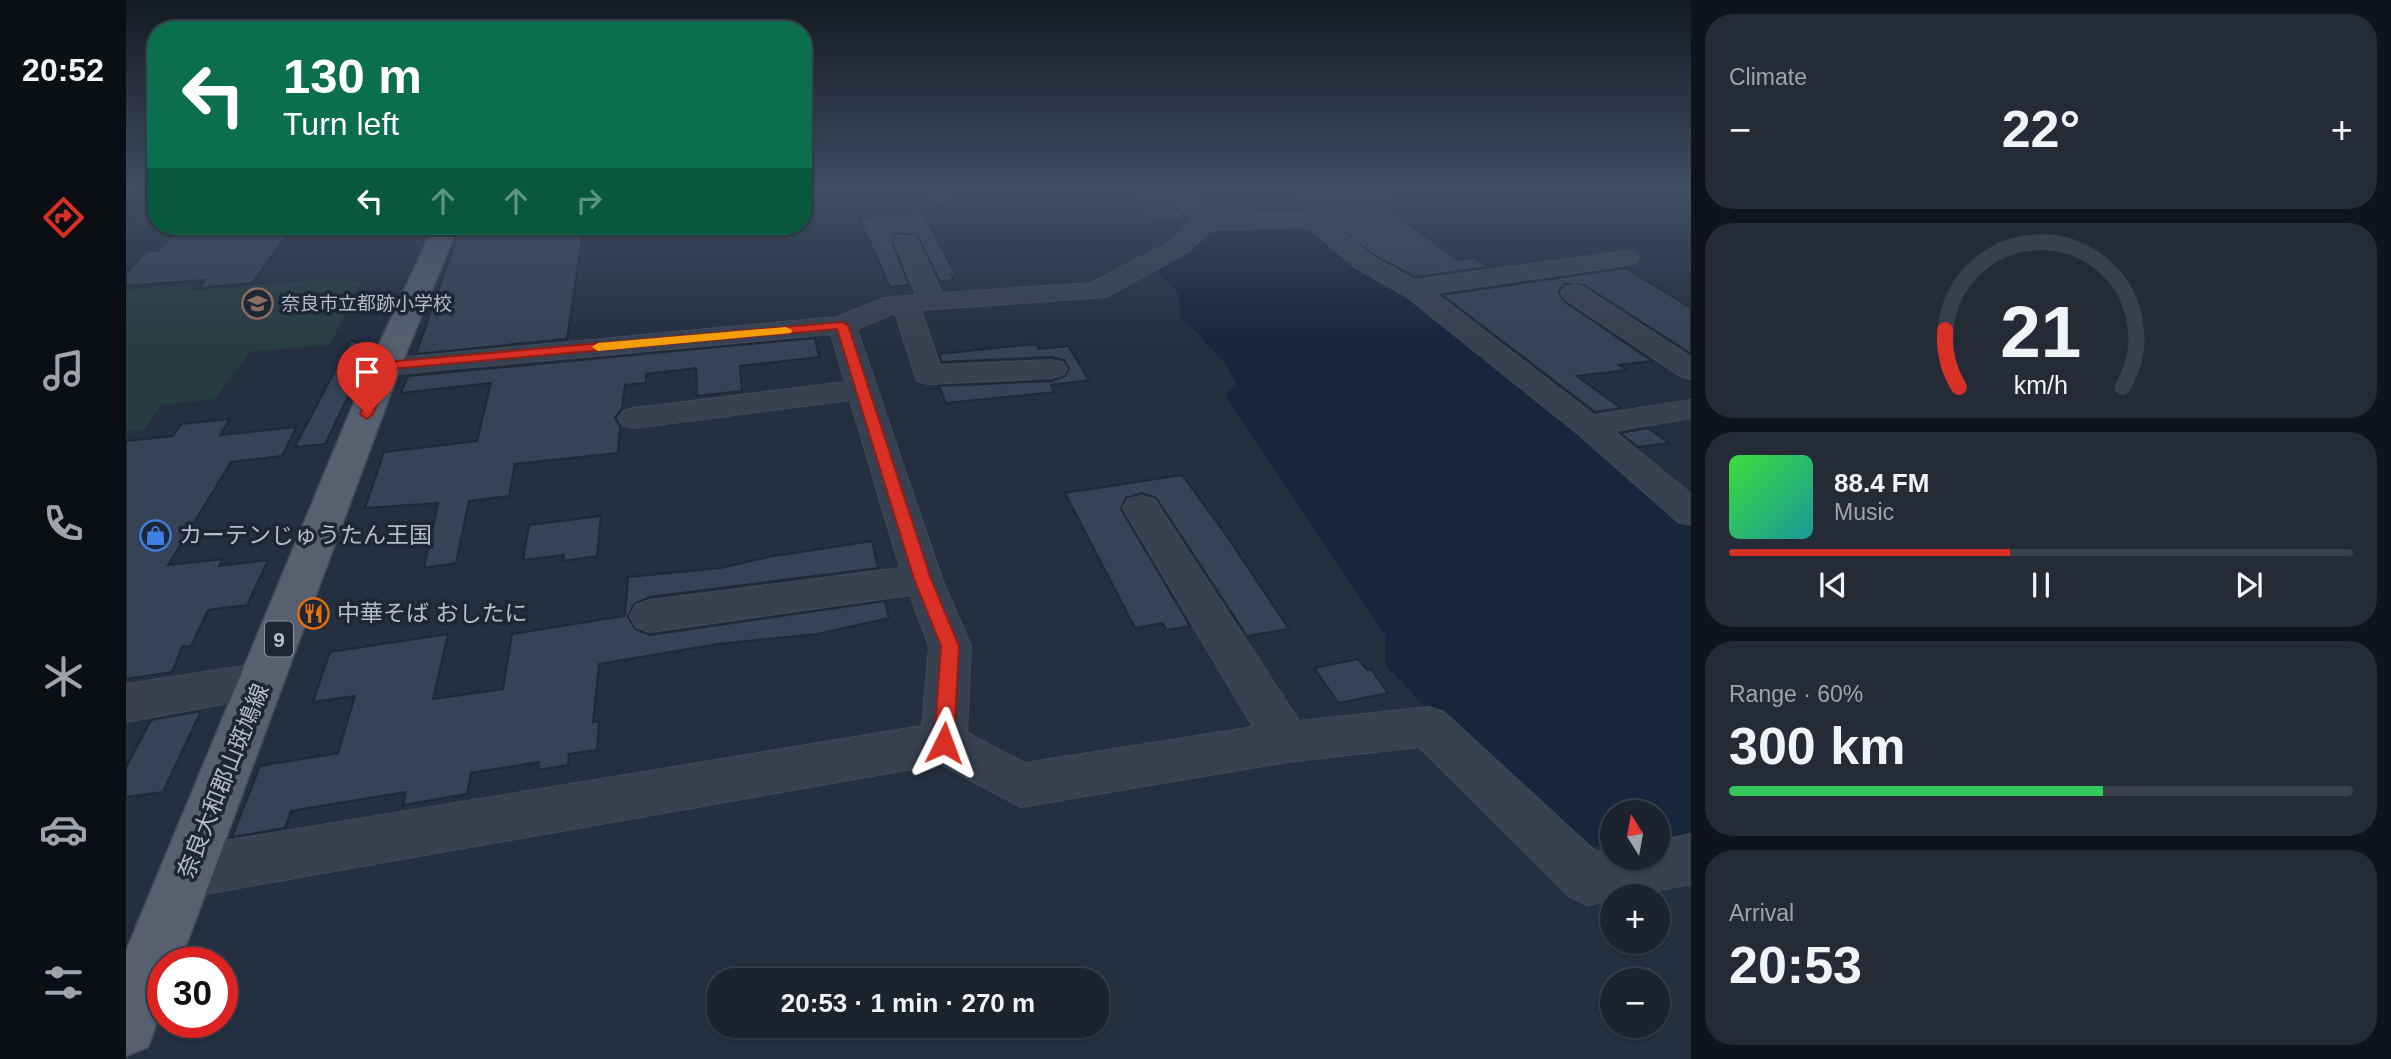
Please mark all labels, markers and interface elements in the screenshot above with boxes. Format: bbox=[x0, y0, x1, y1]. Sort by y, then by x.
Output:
icon: left bbox=[168, 49, 259, 140]
text: 130 m bbox=[283, 49, 422, 103]
text: 20:52 bbox=[22, 52, 104, 88]
text: Climate bbox=[1729, 64, 1807, 90]
text: 22° bbox=[2002, 100, 2080, 158]
text: Turn left bbox=[283, 106, 399, 142]
text: − bbox=[1729, 109, 1751, 151]
text: + bbox=[2331, 109, 2353, 151]
icon: left bbox=[351, 182, 389, 220]
icon: ahead bbox=[424, 182, 462, 220]
icon: ahead bbox=[497, 182, 535, 220]
icon: right bbox=[570, 182, 608, 220]
icon: directions bbox=[39, 193, 88, 242]
school or university icon: 奈良市立都跡小学校 bbox=[241, 286, 275, 320]
text: 21 bbox=[2001, 291, 2081, 372]
place label: 奈良市立都跡小学校 bbox=[281, 293, 452, 314]
pin bbox=[337, 342, 397, 414]
icon: music bbox=[39, 346, 88, 395]
icon: arrive bbox=[348, 353, 386, 391]
text: km/h bbox=[2014, 370, 2068, 398]
text: 88.4 FM bbox=[1834, 468, 1929, 498]
icon: phone bbox=[39, 499, 88, 548]
text: Music bbox=[1834, 499, 1894, 525]
shop icon: カーテンじゅうたん王国 bbox=[139, 518, 173, 552]
place label: カーテンじゅうたん王国 bbox=[179, 522, 432, 548]
icon: previous bbox=[1814, 566, 1852, 604]
icon: pause bbox=[2022, 566, 2060, 604]
icon: next bbox=[2230, 566, 2268, 604]
restaurant icon: 中華そば おしたに bbox=[297, 596, 331, 630]
place label: 中華そば おしたに bbox=[337, 600, 527, 626]
road number: 9 bbox=[265, 622, 293, 656]
icon: climate bbox=[39, 652, 88, 701]
street label: 奈良大和郡山斑鳩線 bbox=[172, 680, 274, 882]
text: Range · 60% bbox=[1729, 681, 1863, 707]
position arrow bbox=[907, 706, 981, 780]
text: 300 km bbox=[1729, 717, 1905, 775]
north arrow bbox=[1600, 800, 1670, 870]
map controls bbox=[1600, 800, 1670, 1038]
icon: car bbox=[39, 805, 88, 854]
button: + bbox=[1600, 884, 1670, 954]
text: Arrival bbox=[1729, 900, 1794, 926]
text: 20:53 bbox=[1729, 936, 1862, 994]
speed limit sign: 30 bbox=[147, 947, 238, 1038]
icon: filters bbox=[39, 958, 88, 1007]
button: − bbox=[1600, 968, 1670, 1038]
text: 20:53 · 1 min · 270 m bbox=[781, 988, 1035, 1018]

